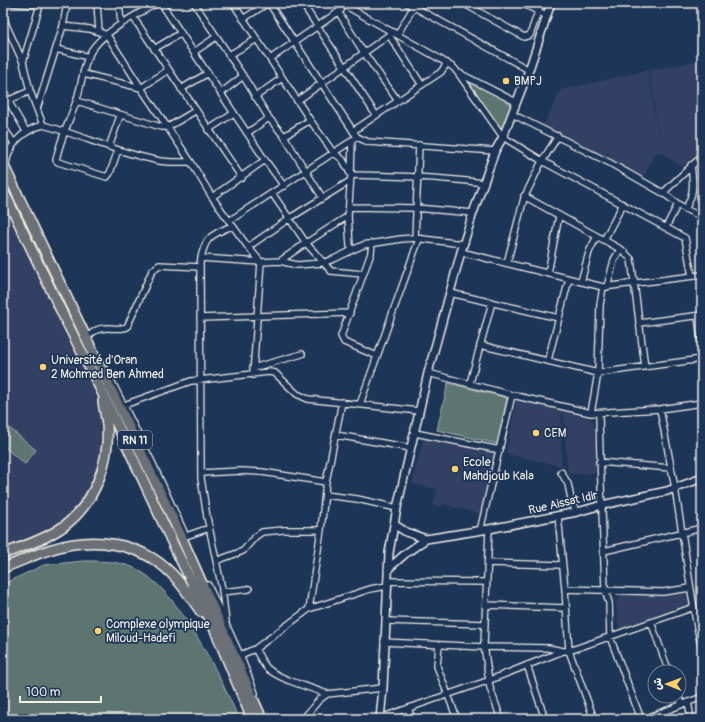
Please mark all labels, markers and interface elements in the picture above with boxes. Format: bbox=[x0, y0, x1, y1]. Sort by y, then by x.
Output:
place label: BMPJ bbox=[514, 74, 542, 89]
marker: BMPJ bbox=[501, 76, 511, 86]
place label: Université d'Oran 2 Mohmed Ben Ahmed bbox=[51, 353, 164, 382]
marker: Université d'Oran 2 Mohmed Ben Ahmed bbox=[38, 362, 48, 372]
place label: CEM bbox=[544, 426, 567, 441]
marker: CEM bbox=[531, 428, 541, 438]
road number: RN 11 bbox=[118, 431, 152, 449]
place label: Ecole Mahdjoub Kala bbox=[463, 455, 534, 484]
marker: Ecole Mahdjoub Kala bbox=[450, 464, 460, 474]
street label: Rue Aissat Idir bbox=[527, 488, 600, 518]
place label: Complexe olympique Miloud-Hadefi bbox=[106, 617, 210, 646]
marker: Complexe olympique Miloud-Hadefi bbox=[93, 626, 103, 636]
north arrow bbox=[647, 664, 687, 704]
scale bar bbox=[20, 678, 101, 704]
text: ش bbox=[651, 678, 664, 690]
text: 100 m bbox=[26, 685, 61, 700]

